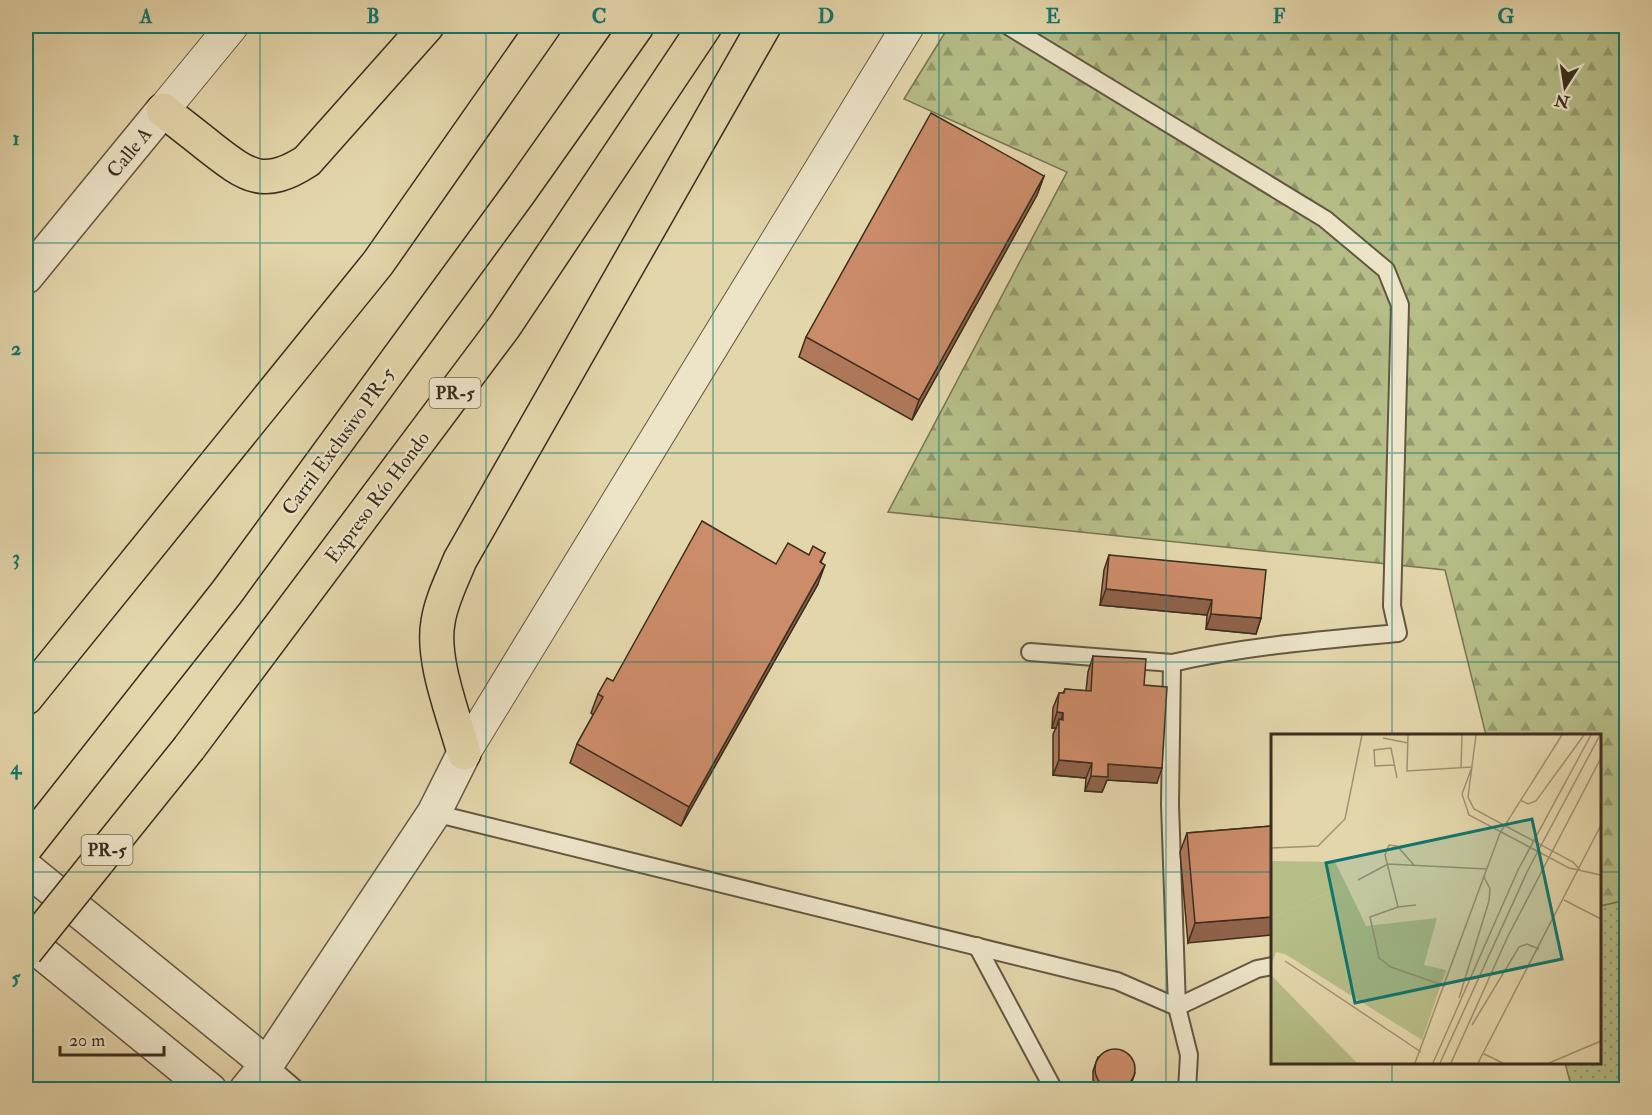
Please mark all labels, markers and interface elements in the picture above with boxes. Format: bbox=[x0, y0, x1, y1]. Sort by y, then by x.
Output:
text: A bbox=[139, 4, 153, 29]
text: B bbox=[366, 4, 380, 29]
text: C bbox=[592, 4, 606, 29]
text: D bbox=[818, 4, 834, 29]
text: E bbox=[1046, 4, 1061, 29]
text: F bbox=[1273, 4, 1286, 29]
text: G bbox=[1498, 4, 1515, 29]
north arrow bbox=[1535, 57, 1595, 117]
text: N bbox=[1552, 89, 1572, 112]
street label: Calle A bbox=[101, 122, 158, 183]
text: 1 bbox=[12, 126, 20, 151]
text: 2 bbox=[11, 336, 21, 361]
street label: Carril Exclusivo PR-5 bbox=[276, 362, 401, 520]
road number: PR-5 bbox=[430, 378, 480, 408]
street label: Expreso Río Hondo bbox=[320, 426, 436, 569]
text: 3 bbox=[12, 545, 20, 570]
inset map bbox=[1271, 734, 1601, 1064]
text: 4 bbox=[10, 755, 23, 780]
road number: PR-5 bbox=[82, 835, 132, 865]
text: 5 bbox=[12, 965, 22, 990]
scale bar bbox=[60, 1019, 164, 1057]
text: 20 m bbox=[69, 1029, 105, 1052]

